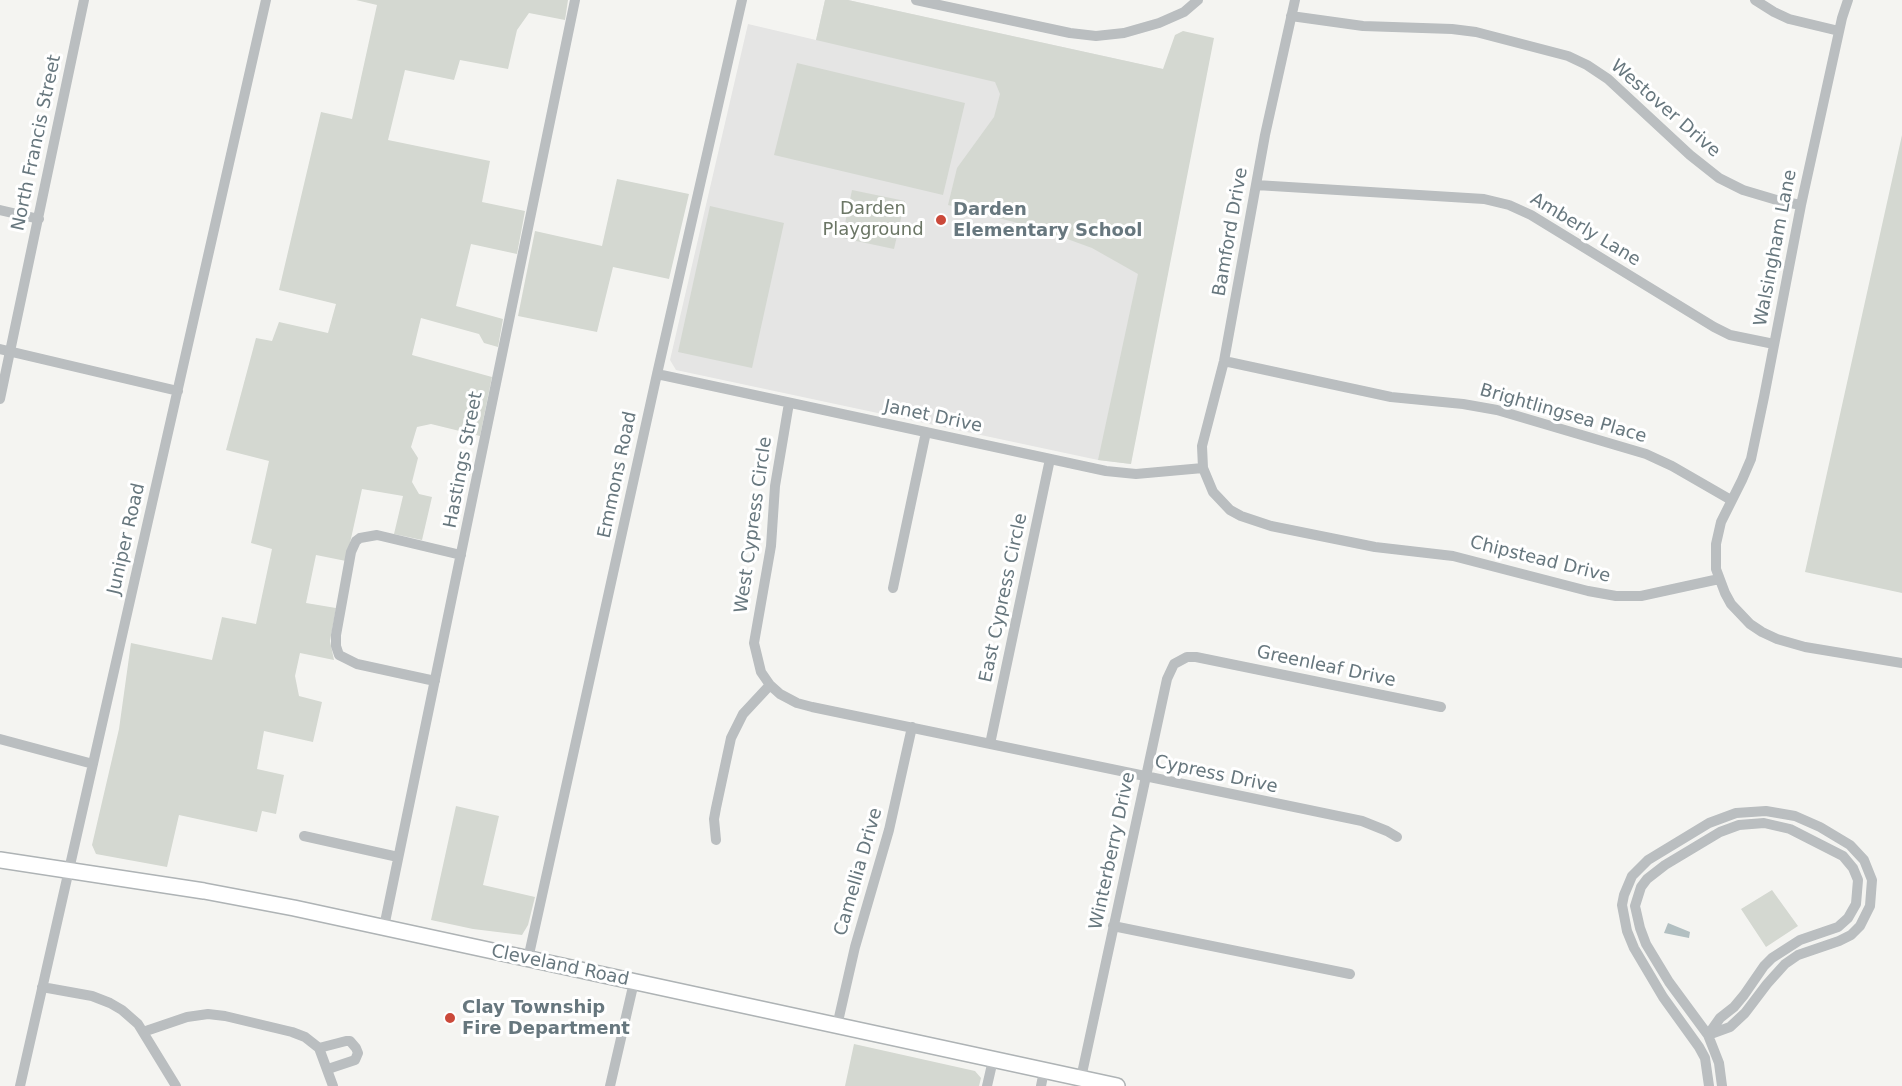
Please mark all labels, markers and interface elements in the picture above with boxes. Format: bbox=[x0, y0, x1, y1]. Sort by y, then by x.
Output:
street label: North Francis Street bbox=[8, 53, 66, 233]
street label: Westover Drive bbox=[1606, 56, 1724, 162]
street label: Bamford Drive bbox=[1209, 166, 1253, 298]
street label: Walsingham Lane bbox=[1750, 168, 1802, 328]
street label: Amberly Lane bbox=[1526, 189, 1644, 271]
park label: Darden Playground bbox=[822, 198, 924, 240]
place label: Darden Elementary School bbox=[953, 199, 1142, 242]
marker: Darden Elementary School bbox=[934, 213, 948, 227]
street label: Brightlingsea Place bbox=[1477, 380, 1649, 448]
street label: Hastings Street bbox=[440, 390, 488, 530]
street label: Janet Drive bbox=[882, 396, 984, 438]
street label: Emmons Road bbox=[594, 410, 642, 540]
street label: West Cypress Circle bbox=[731, 435, 777, 615]
street label: Juniper Road bbox=[104, 481, 150, 597]
street label: East Cypress Circle bbox=[976, 511, 1032, 685]
street label: Chipstead Drive bbox=[1467, 532, 1613, 588]
street label: Greenleaf Drive bbox=[1254, 642, 1398, 692]
street label: Cypress Drive bbox=[1153, 751, 1279, 799]
street label: Winterberry Drive bbox=[1086, 770, 1140, 932]
street label: Camellia Drive bbox=[830, 806, 888, 938]
street label: Cleveland Road bbox=[489, 941, 631, 991]
place label: Clay Township Fire Department bbox=[462, 997, 630, 1040]
marker: Clay Township Fire Department bbox=[443, 1011, 457, 1025]

